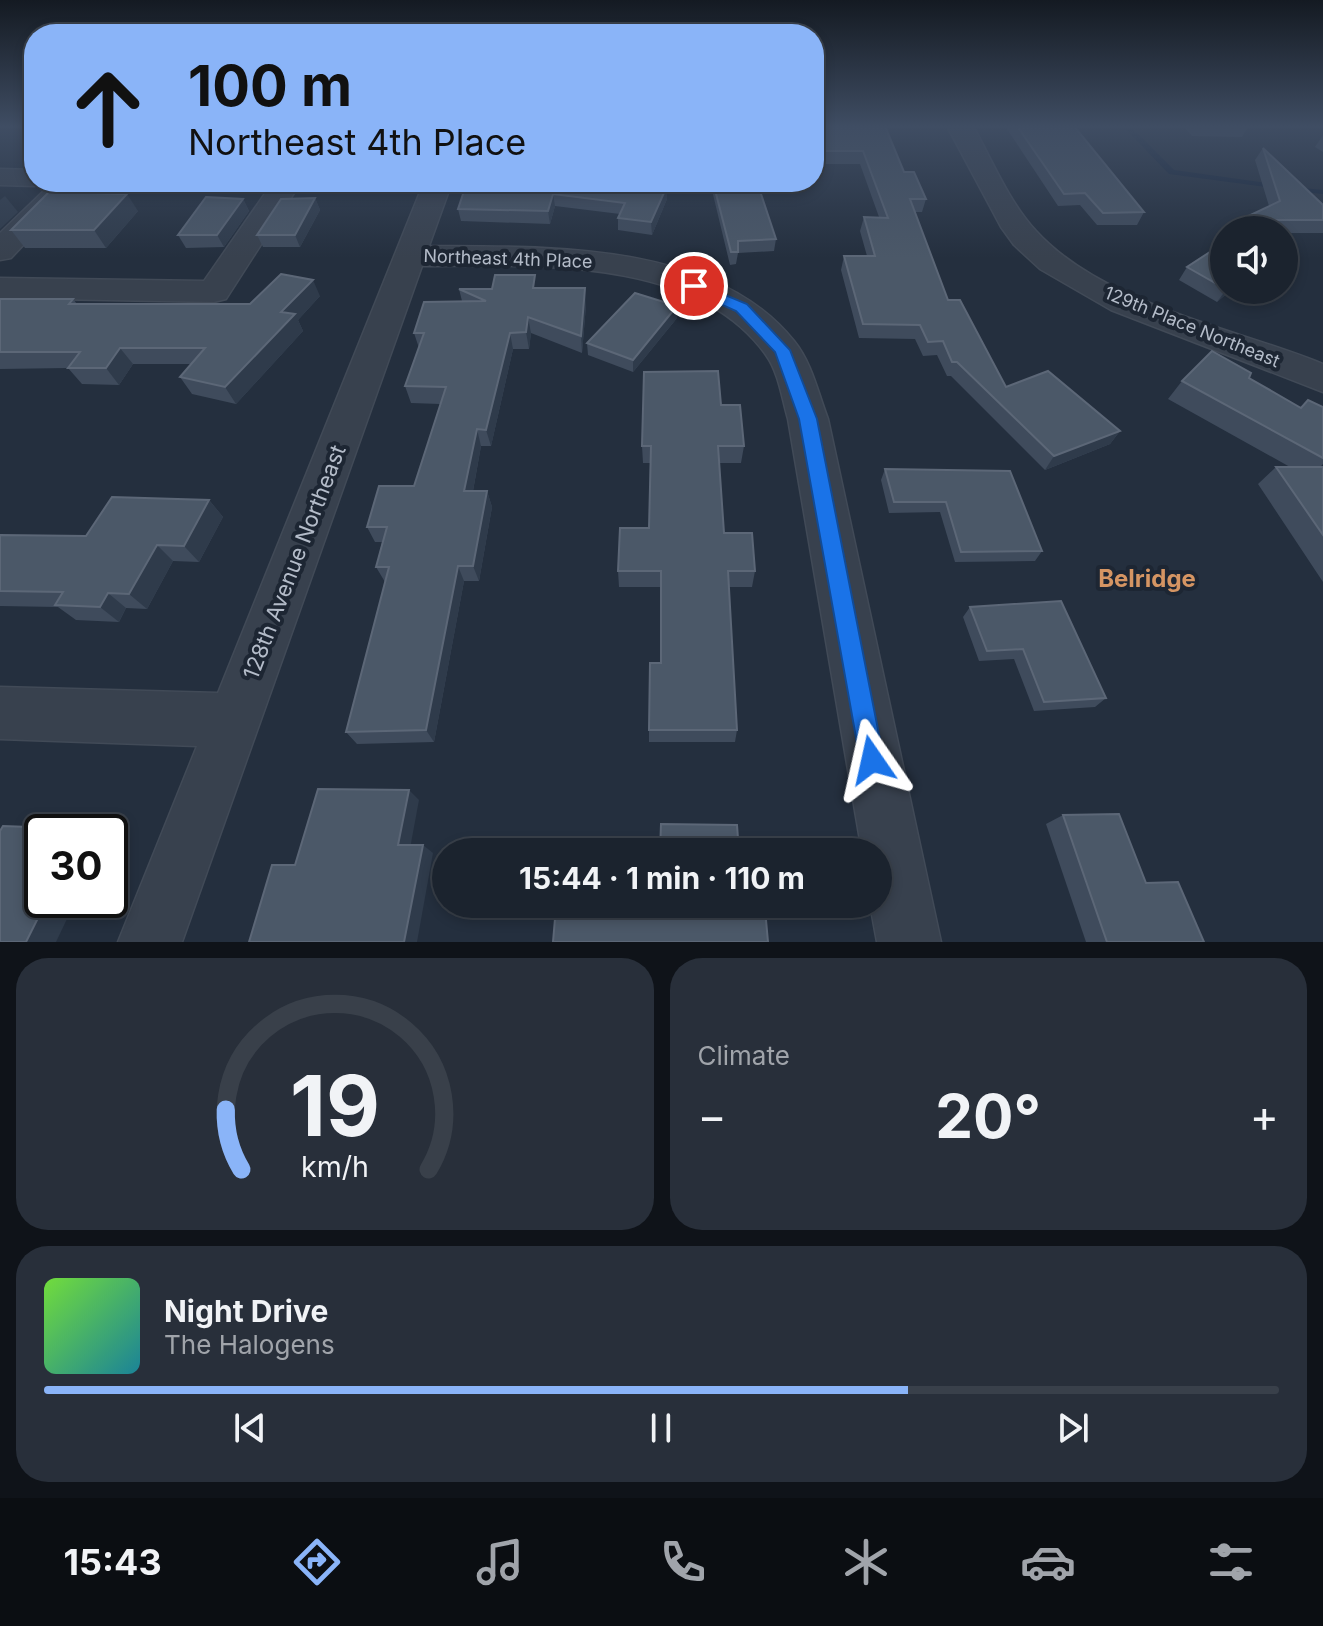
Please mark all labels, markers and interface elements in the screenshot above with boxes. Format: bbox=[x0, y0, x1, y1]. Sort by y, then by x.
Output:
text: 100 m bbox=[188, 52, 352, 120]
icon: ahead bbox=[56, 56, 160, 160]
text: Northeast 4th Place bbox=[188, 120, 526, 164]
map controls bbox=[1210, 216, 1298, 304]
button: sound bbox=[1210, 216, 1298, 304]
street label: Northeast 4th Place bbox=[423, 245, 593, 272]
pin bbox=[660, 252, 728, 320]
icon: arrive bbox=[672, 264, 716, 308]
street label: 129th Place Northeast bbox=[1101, 282, 1283, 371]
street label: 128th Avenue Northeast bbox=[237, 441, 351, 683]
district label: Belridge bbox=[1098, 564, 1196, 593]
position arrow bbox=[830, 718, 914, 802]
speed limit sign: 30 bbox=[24, 814, 128, 918]
text: 15:44 · 1 min · 110 m bbox=[519, 860, 805, 896]
text: Climate bbox=[698, 1040, 790, 1071]
text: 19 bbox=[290, 1055, 380, 1156]
text: 20° bbox=[935, 1080, 1041, 1152]
text: − bbox=[698, 1089, 727, 1143]
text: + bbox=[1250, 1089, 1279, 1143]
text: km/h bbox=[301, 1149, 369, 1184]
text: Night Drive bbox=[164, 1293, 328, 1329]
text: The Halogens bbox=[164, 1329, 335, 1360]
icon: previous bbox=[228, 1406, 272, 1450]
icon: pause bbox=[639, 1406, 683, 1450]
icon: next bbox=[1051, 1406, 1095, 1450]
icon: directions bbox=[289, 1534, 345, 1590]
icon: music bbox=[472, 1534, 528, 1590]
icon: phone bbox=[655, 1534, 711, 1590]
icon: climate bbox=[838, 1534, 894, 1590]
icon: car bbox=[1020, 1534, 1076, 1590]
icon: filters bbox=[1203, 1534, 1259, 1590]
text: 15:43 bbox=[63, 1540, 162, 1584]

